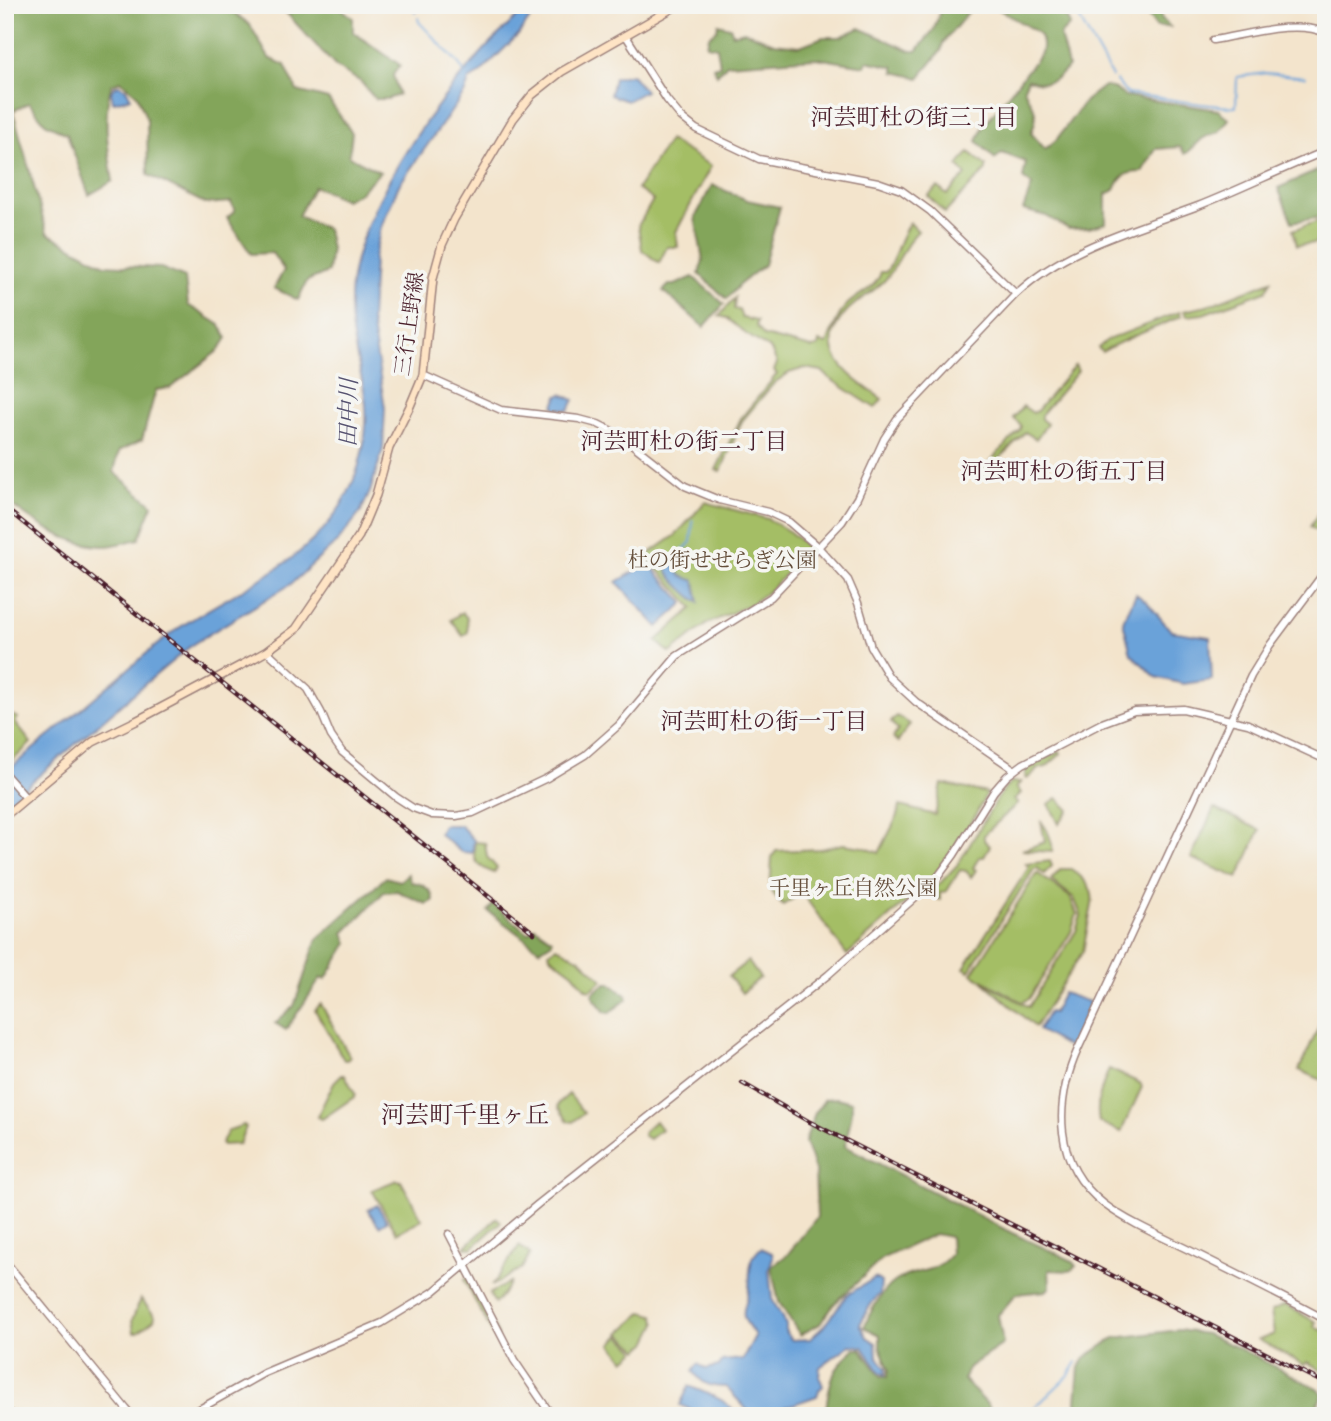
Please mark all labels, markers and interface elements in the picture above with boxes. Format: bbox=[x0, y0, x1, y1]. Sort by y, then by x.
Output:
district label: 河芸町杜の街三丁目 bbox=[811, 104, 1018, 132]
street label: 三行上野線 bbox=[390, 270, 430, 378]
water label: 田中川 bbox=[334, 375, 364, 448]
district label: 河芸町杜の街二丁目 bbox=[581, 428, 788, 456]
district label: 河芸町杜の街五丁目 bbox=[961, 458, 1168, 486]
park label: 杜の街せせらぎ公園 bbox=[628, 548, 817, 574]
district label: 河芸町杜の街一丁目 bbox=[661, 708, 868, 736]
park label: 千里ヶ丘自然公園 bbox=[769, 876, 937, 902]
district label: 河芸町千里ヶ丘 bbox=[381, 1101, 549, 1131]

